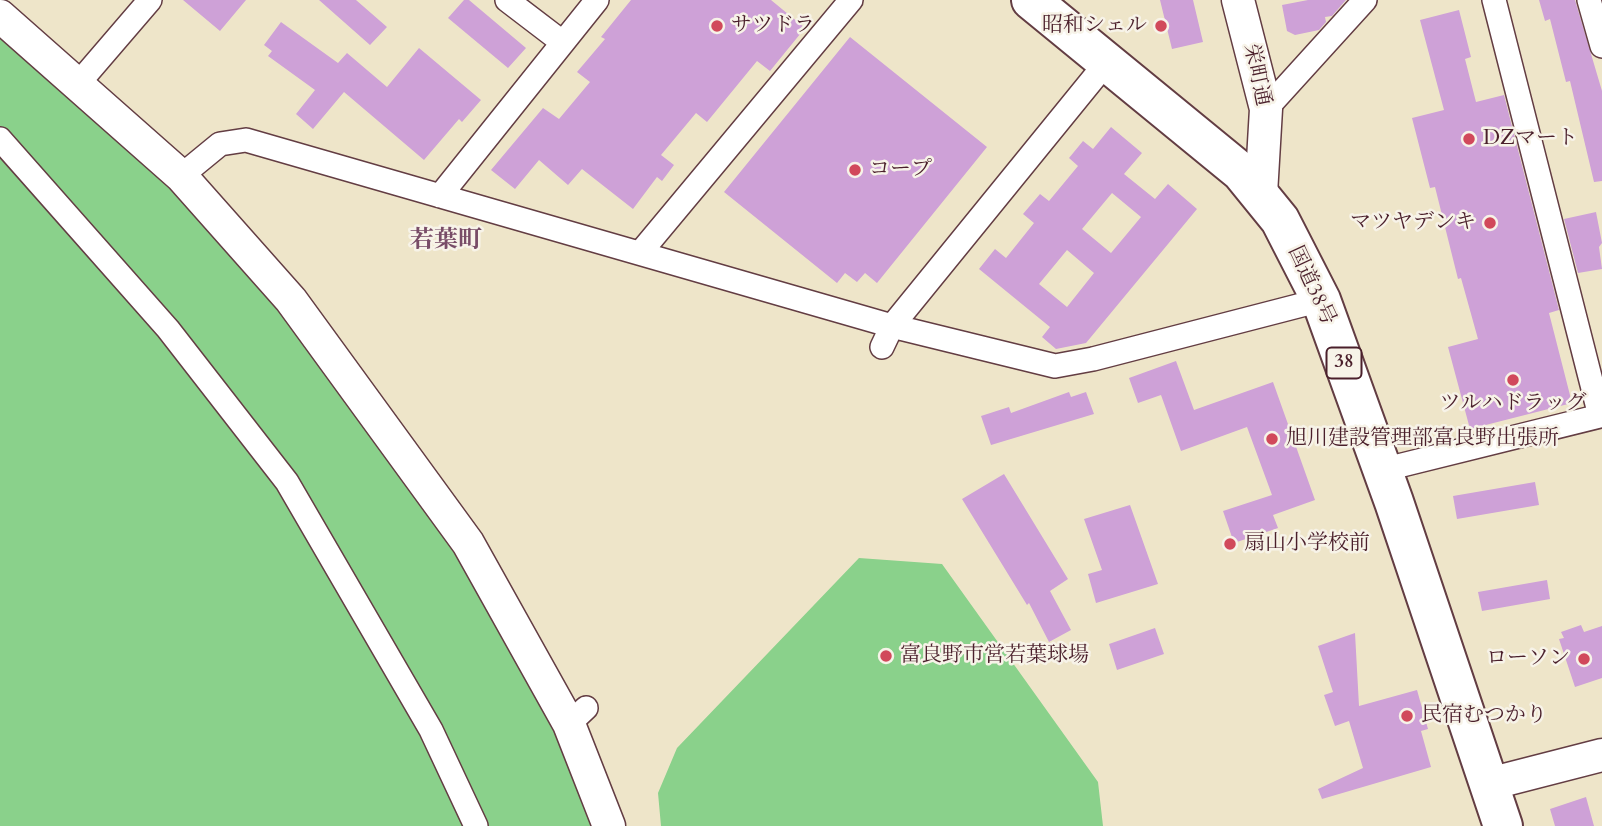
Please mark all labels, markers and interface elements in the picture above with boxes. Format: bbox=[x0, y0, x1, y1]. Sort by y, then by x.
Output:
place label: サツドラ bbox=[731, 13, 815, 39]
place label: 昭和シェル bbox=[1042, 13, 1147, 39]
marker: サツドラ bbox=[709, 18, 725, 34]
marker: 昭和シェル bbox=[1153, 18, 1169, 34]
street label: 栄町通 bbox=[1237, 42, 1275, 108]
place label: DZマート bbox=[1483, 126, 1578, 152]
marker: DZマート bbox=[1461, 131, 1477, 147]
place label: コープ bbox=[869, 157, 932, 183]
marker: コープ bbox=[847, 162, 863, 178]
place label: マツヤデンキ bbox=[1350, 210, 1476, 236]
marker: マツヤデンキ bbox=[1482, 215, 1498, 231]
district label: 若葉町 bbox=[410, 227, 482, 255]
street label: 国道38号 bbox=[1282, 242, 1340, 330]
road number: 38 bbox=[1326, 348, 1362, 378]
marker: ツルハドラッグ bbox=[1505, 372, 1521, 388]
place label: ツルハドラッグ bbox=[1440, 391, 1586, 417]
place label: 旭川建設管理部富良野出張所 bbox=[1286, 426, 1559, 452]
marker: 旭川建設管理部富良野出張所 bbox=[1264, 431, 1280, 447]
place label: 扇山小学校前 bbox=[1244, 531, 1370, 557]
marker: 扇山小学校前 bbox=[1222, 536, 1238, 552]
place label: 富良野市営若葉球場 bbox=[900, 643, 1089, 669]
place label: ローソン bbox=[1486, 646, 1570, 672]
marker: 富良野市営若葉球場 bbox=[878, 648, 894, 664]
marker: ローソン bbox=[1576, 651, 1592, 667]
place label: 民宿むつかり bbox=[1421, 703, 1547, 729]
marker: 民宿むつかり bbox=[1399, 708, 1415, 724]

